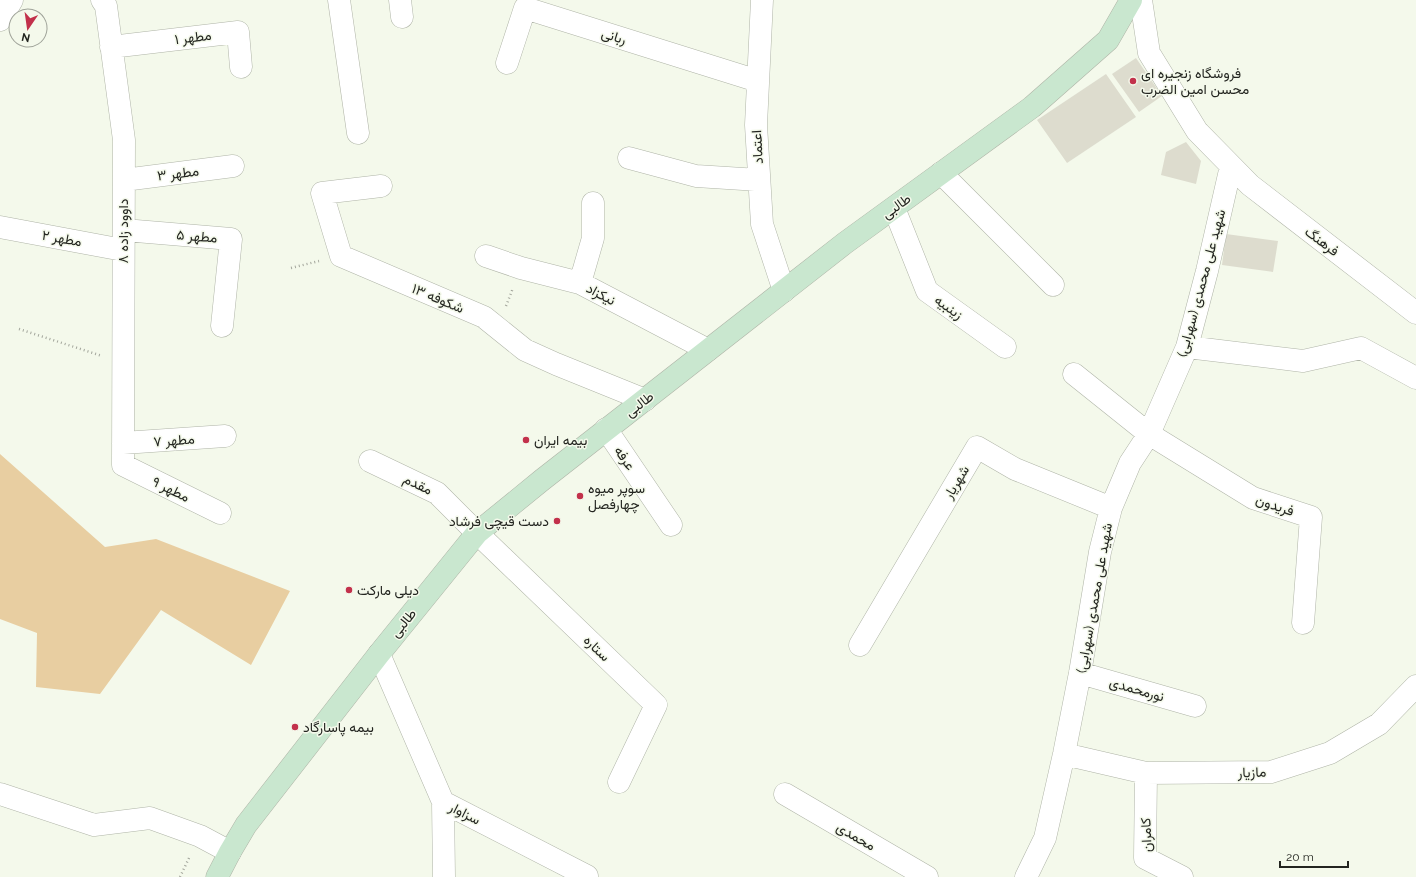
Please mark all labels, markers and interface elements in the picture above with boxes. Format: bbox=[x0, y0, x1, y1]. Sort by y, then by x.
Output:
north arrow bbox=[8, 8, 48, 48]
street label: ربانی bbox=[599, 25, 629, 48]
street label: مطهر ۱ bbox=[174, 27, 212, 48]
text: N bbox=[20, 30, 31, 45]
place label: فروشگاه زنجیره ای محسن امین الضرب bbox=[1141, 65, 1249, 98]
marker: فروشگاه زنجیره ای محسن امین الضرب bbox=[1128, 76, 1138, 86]
street label: اعتماد bbox=[748, 130, 766, 164]
street label: مطهر ۳ bbox=[156, 162, 200, 184]
street label: طالبی bbox=[878, 190, 914, 223]
street label: داوود زاده ۸ bbox=[115, 198, 132, 263]
street label: شهید علی محمدی (سهرابی) bbox=[1174, 207, 1229, 359]
street label: فرهنگ bbox=[1301, 223, 1342, 260]
street label: مطهر ۵ bbox=[176, 226, 218, 247]
street label: مطهر ۲ bbox=[41, 227, 83, 250]
street label: شکوفه ۱۳ bbox=[409, 280, 466, 317]
street label: نیکزاد bbox=[583, 280, 618, 309]
street label: زینبیه bbox=[931, 291, 966, 324]
street label: طالبی bbox=[621, 388, 657, 421]
street label: مطهر ۷ bbox=[153, 431, 195, 450]
place label: بیمه ایران bbox=[534, 432, 587, 449]
marker: بیمه ایران bbox=[521, 435, 531, 445]
street label: عرفه bbox=[610, 443, 639, 474]
street label: شهریار bbox=[939, 462, 973, 503]
street label: مقدم bbox=[400, 470, 435, 499]
street label: مطهر ۹ bbox=[149, 473, 192, 506]
place label: سوپر میوه چهارفصل bbox=[588, 480, 645, 514]
marker: سوپر میوه چهارفصل bbox=[575, 491, 585, 501]
street label: فریدون bbox=[1253, 491, 1296, 520]
place label: دست قیچی فرشاد bbox=[449, 513, 549, 531]
marker: دست قیچی فرشاد bbox=[552, 516, 562, 526]
street label: شهید علی محمدی (سهرابی) bbox=[1073, 522, 1116, 675]
place label: دیلی مارکت bbox=[357, 582, 419, 599]
marker: دیلی مارکت bbox=[344, 585, 354, 595]
street label: طالبی bbox=[387, 606, 420, 641]
street label: ستاره bbox=[580, 632, 613, 665]
street label: نورمحمدی bbox=[1107, 674, 1166, 705]
place label: بیمه پاسارگاد bbox=[303, 719, 374, 737]
marker: بیمه پاسارگاد bbox=[290, 722, 300, 732]
street label: مازیار bbox=[1236, 764, 1267, 782]
street label: سزاوار bbox=[445, 798, 483, 829]
street label: کامران bbox=[1137, 817, 1156, 853]
street label: محمدی bbox=[833, 818, 878, 854]
scale bar bbox=[1280, 843, 1348, 869]
text: 20 m bbox=[1286, 850, 1314, 864]

